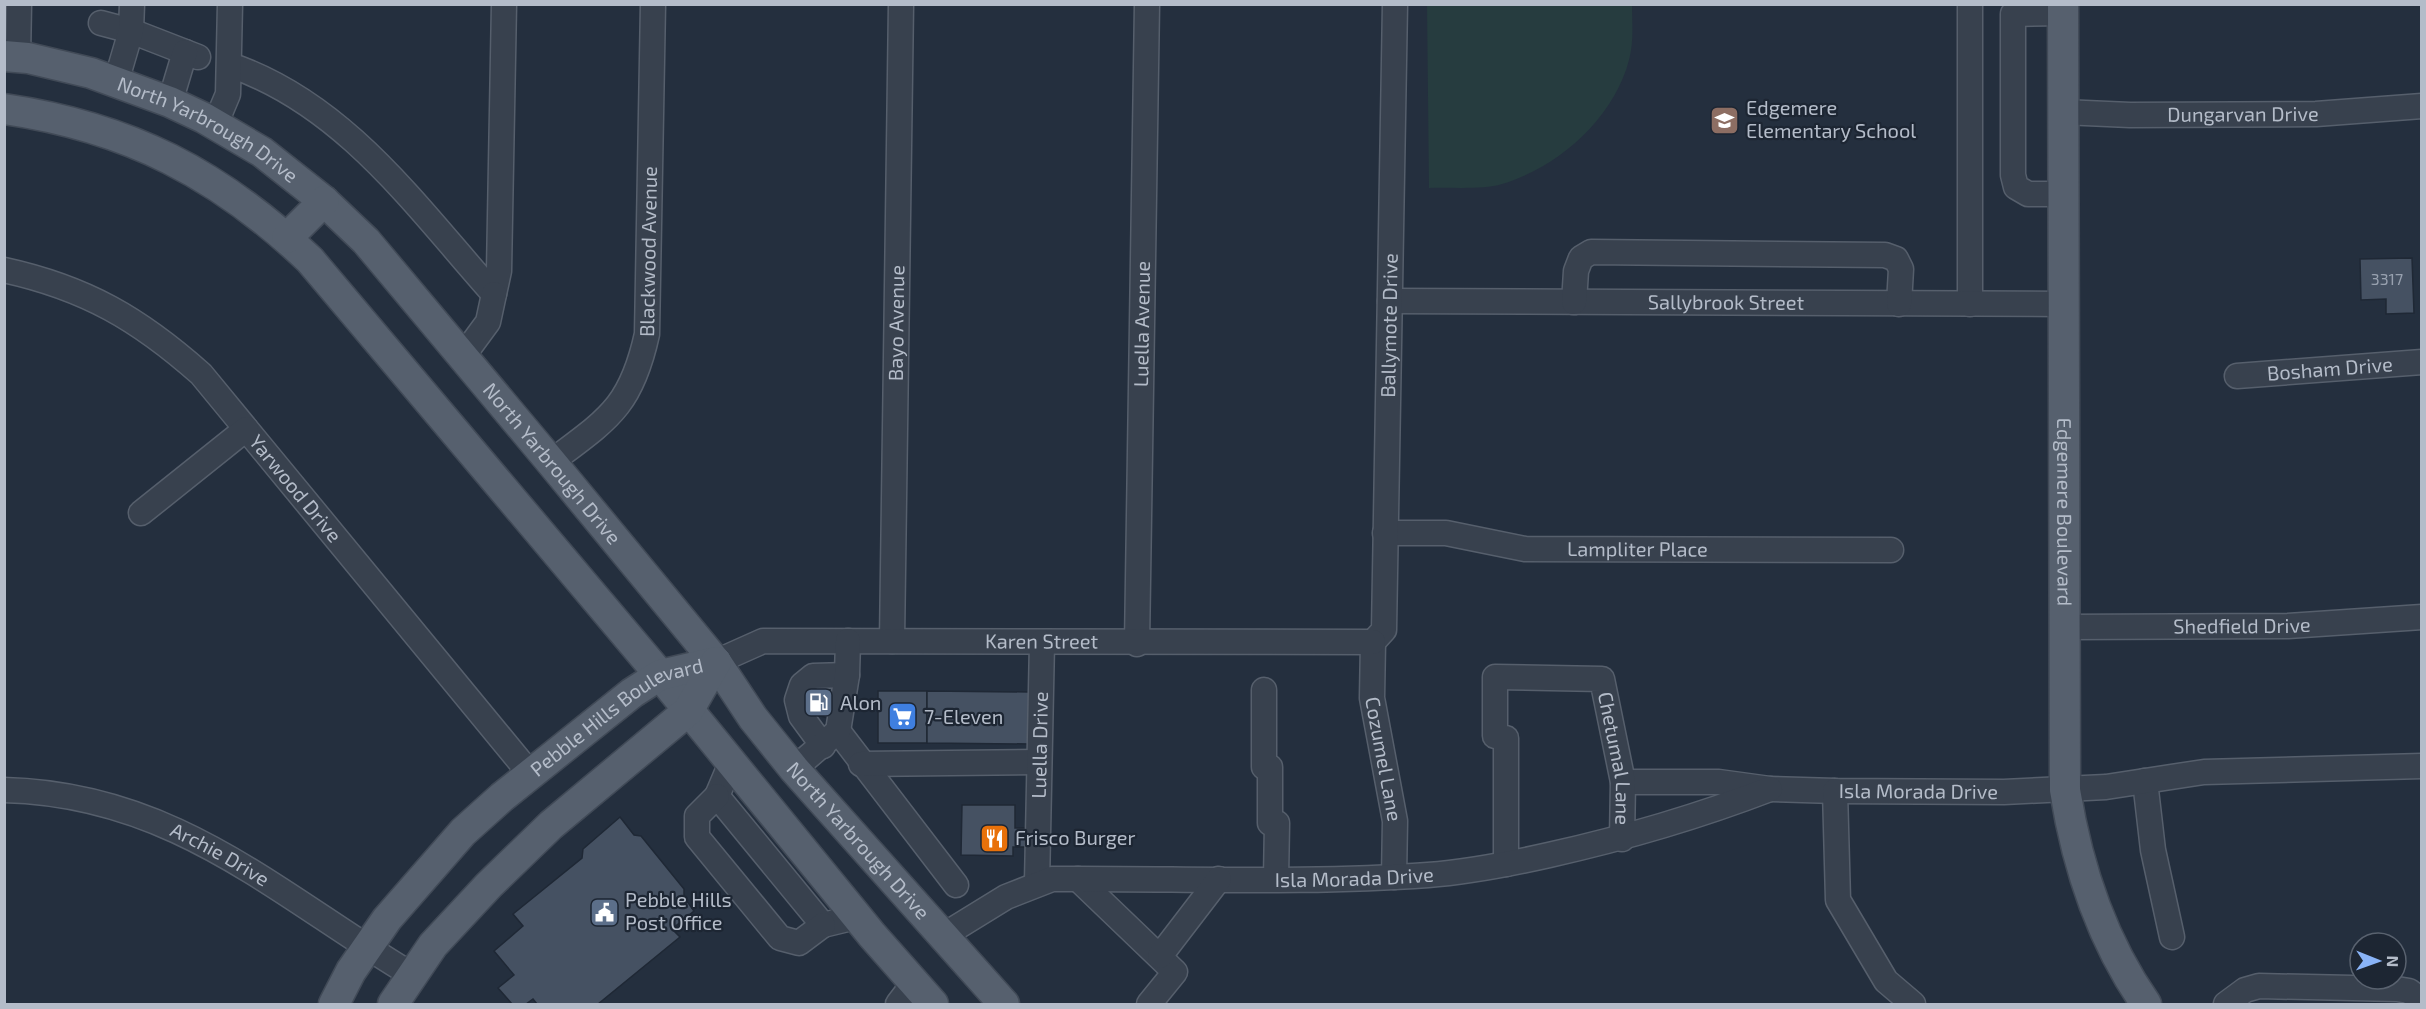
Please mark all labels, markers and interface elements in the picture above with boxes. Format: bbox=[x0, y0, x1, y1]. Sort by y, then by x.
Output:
street label: North Yarbrough Drive bbox=[114, 71, 303, 187]
place label: Edgemere Elementary School bbox=[1746, 95, 1916, 142]
street label: Dungarvan Drive bbox=[2167, 101, 2319, 126]
school or university icon: Edgemere Elementary School bbox=[1709, 104, 1741, 136]
street label: Blackwood Avenue bbox=[634, 166, 661, 337]
street label: Ballymote Drive bbox=[1375, 253, 1402, 398]
street label: Luella Avenue bbox=[1128, 261, 1154, 387]
street label: Bayo Avenue bbox=[883, 265, 908, 381]
house number: 3317 bbox=[2371, 269, 2403, 288]
street label: Sallybrook Street bbox=[1648, 289, 1805, 314]
street label: Bosham Drive bbox=[2266, 351, 2393, 385]
street label: North Yarbrough Drive bbox=[479, 377, 627, 549]
street label: Edgemere Boulevard bbox=[2053, 418, 2078, 606]
street label: Yarwood Drive bbox=[245, 429, 347, 546]
street label: Lampliter Place bbox=[1567, 536, 1708, 560]
street label: Shedfield Drive bbox=[2173, 612, 2311, 638]
street label: Karen Street bbox=[985, 628, 1098, 653]
street label: Pebble Hills Boulevard bbox=[525, 652, 705, 781]
fuel station icon: Alon bbox=[803, 687, 835, 719]
street label: Chetumal Lane bbox=[1594, 689, 1636, 825]
place label: Alon bbox=[840, 690, 881, 714]
street label: Luella Drive bbox=[1026, 691, 1052, 799]
street label: Cozumel Lane bbox=[1361, 695, 1408, 823]
supermarket icon: 7-Eleven bbox=[887, 701, 919, 733]
place label: 7-Eleven bbox=[924, 704, 1003, 728]
street label: North Yarbrough Drive bbox=[782, 756, 935, 924]
street label: Isla Morada Drive bbox=[1839, 778, 1998, 803]
street label: Archie Drive bbox=[167, 817, 274, 891]
restaurant icon: Frisco Burger bbox=[978, 822, 1010, 854]
place label: Frisco Burger bbox=[1015, 825, 1136, 849]
street label: Isla Morada Drive bbox=[1275, 862, 1435, 891]
place label: Pebble Hills Post Office bbox=[625, 887, 732, 934]
public building icon: Pebble Hills Post Office bbox=[588, 896, 620, 928]
north arrow bbox=[2348, 931, 2408, 991]
text: N bbox=[2384, 955, 2403, 967]

